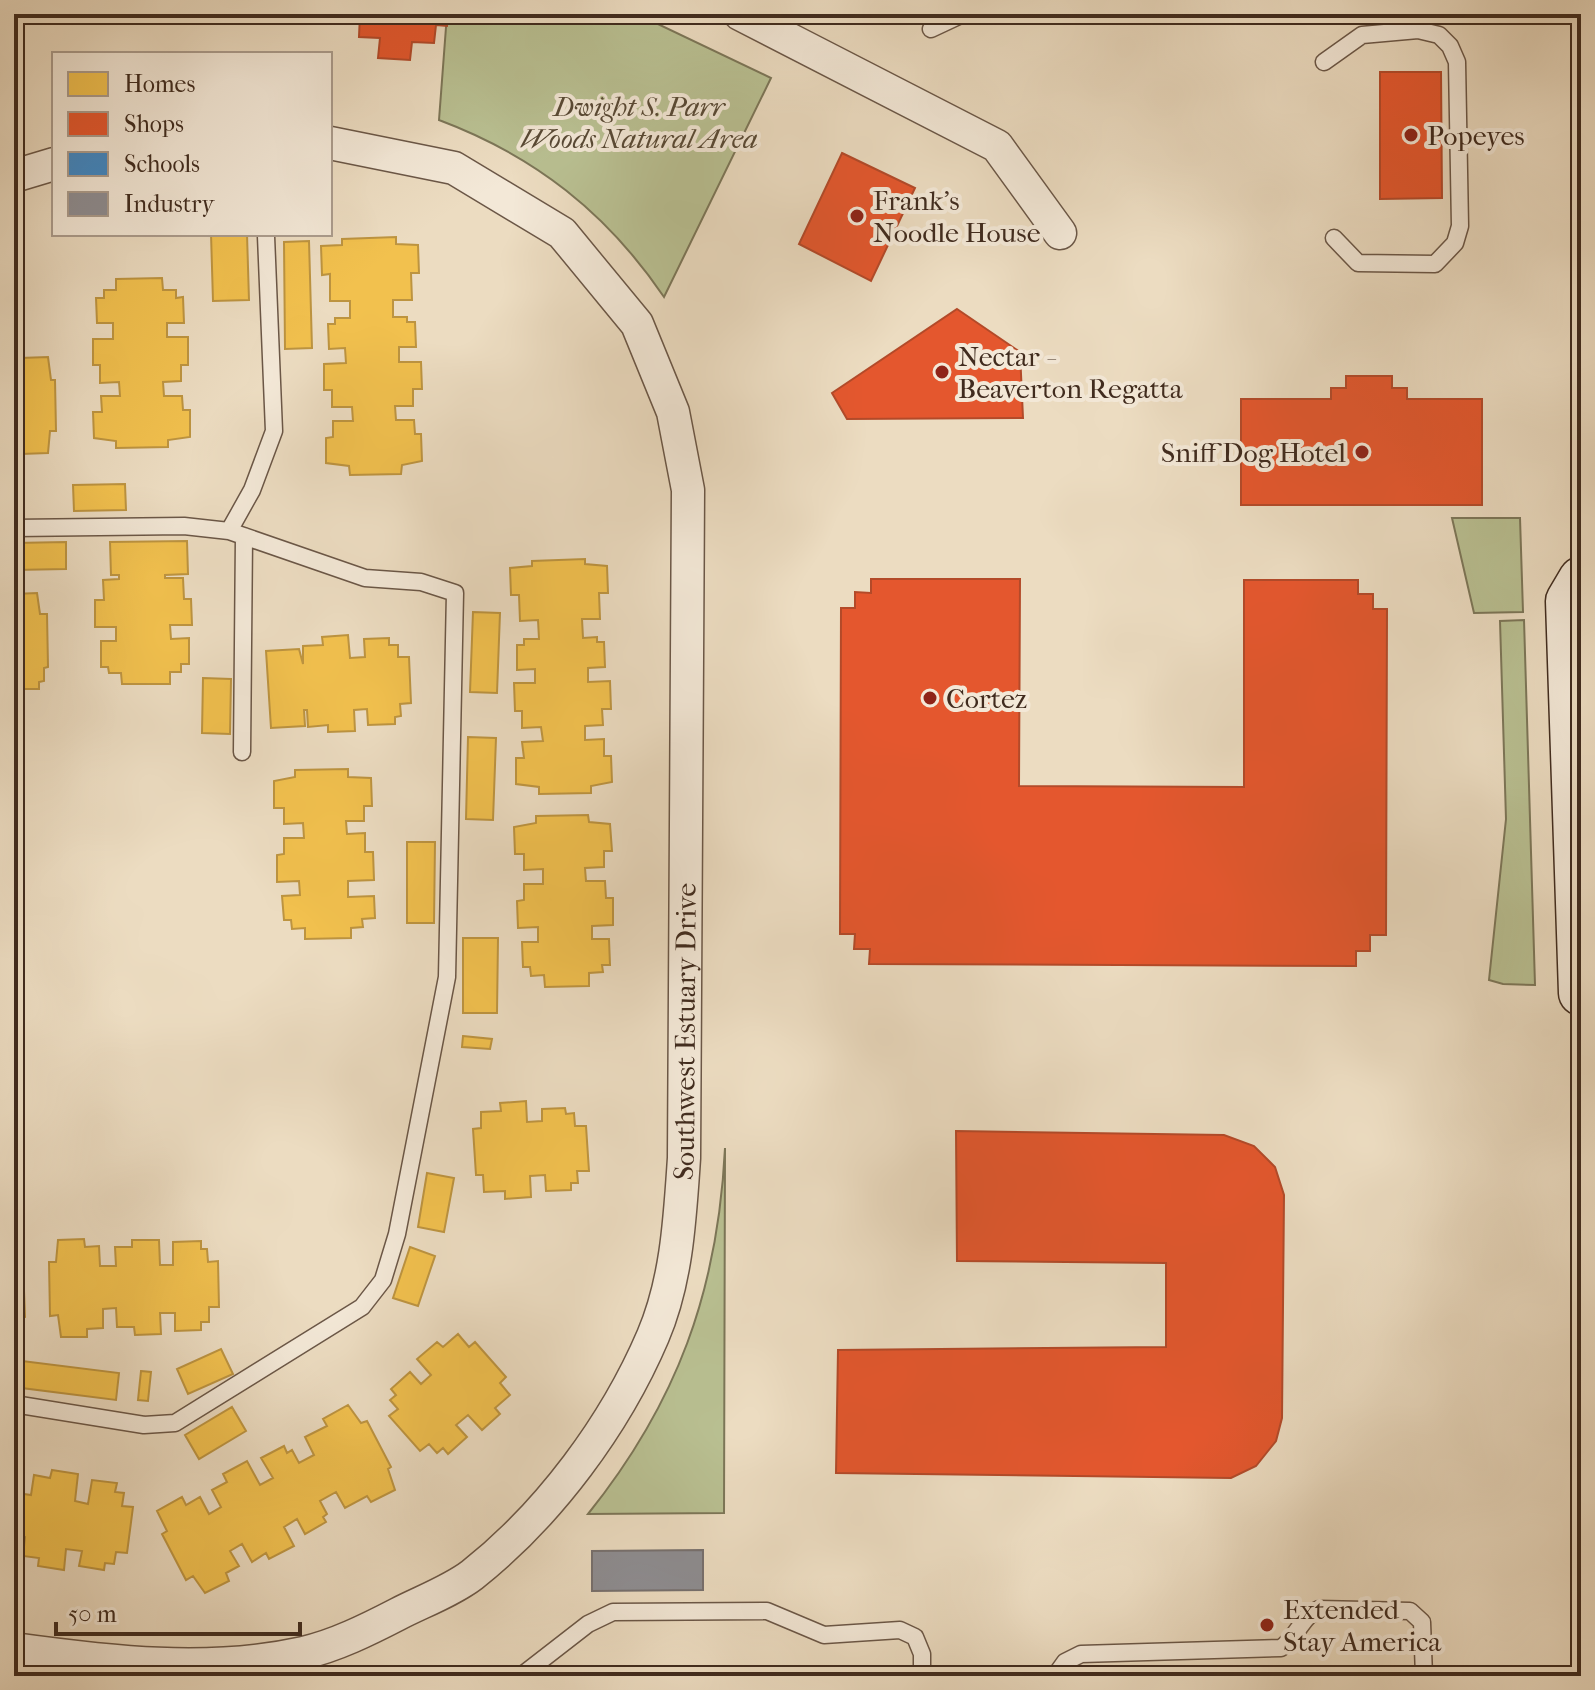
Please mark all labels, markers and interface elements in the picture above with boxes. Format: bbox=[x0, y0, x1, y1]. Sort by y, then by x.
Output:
legend bbox=[52, 52, 332, 236]
text: Homes bbox=[124, 70, 195, 98]
park label: Dwight S. Parr Woods Natural Area bbox=[520, 90, 758, 155]
text: Shops bbox=[124, 110, 184, 138]
place label: Popeyes bbox=[1427, 119, 1525, 152]
marker: Popeyes bbox=[1402, 126, 1420, 144]
text: Schools bbox=[124, 150, 200, 178]
place label: Frank's Noodle House bbox=[873, 184, 1041, 249]
text: Industry bbox=[124, 190, 215, 218]
marker: Frank's Noodle House bbox=[848, 207, 866, 225]
place label: Nectar - Beaverton Regatta bbox=[958, 340, 1184, 405]
marker: Nectar - Beaverton Regatta bbox=[933, 363, 951, 381]
place label: Sniff Dog Hotel bbox=[1161, 436, 1346, 469]
marker: Sniff Dog Hotel bbox=[1353, 443, 1371, 461]
place label: Cortez bbox=[946, 682, 1027, 715]
marker: Cortez bbox=[921, 689, 939, 707]
street label: Southwest Estuary Drive bbox=[666, 883, 702, 1181]
scale bar bbox=[56, 1586, 300, 1636]
place label: Extended Stay America bbox=[1283, 1593, 1442, 1658]
text: 50 m bbox=[68, 1600, 117, 1628]
marker: Extended Stay America bbox=[1258, 1616, 1276, 1634]

